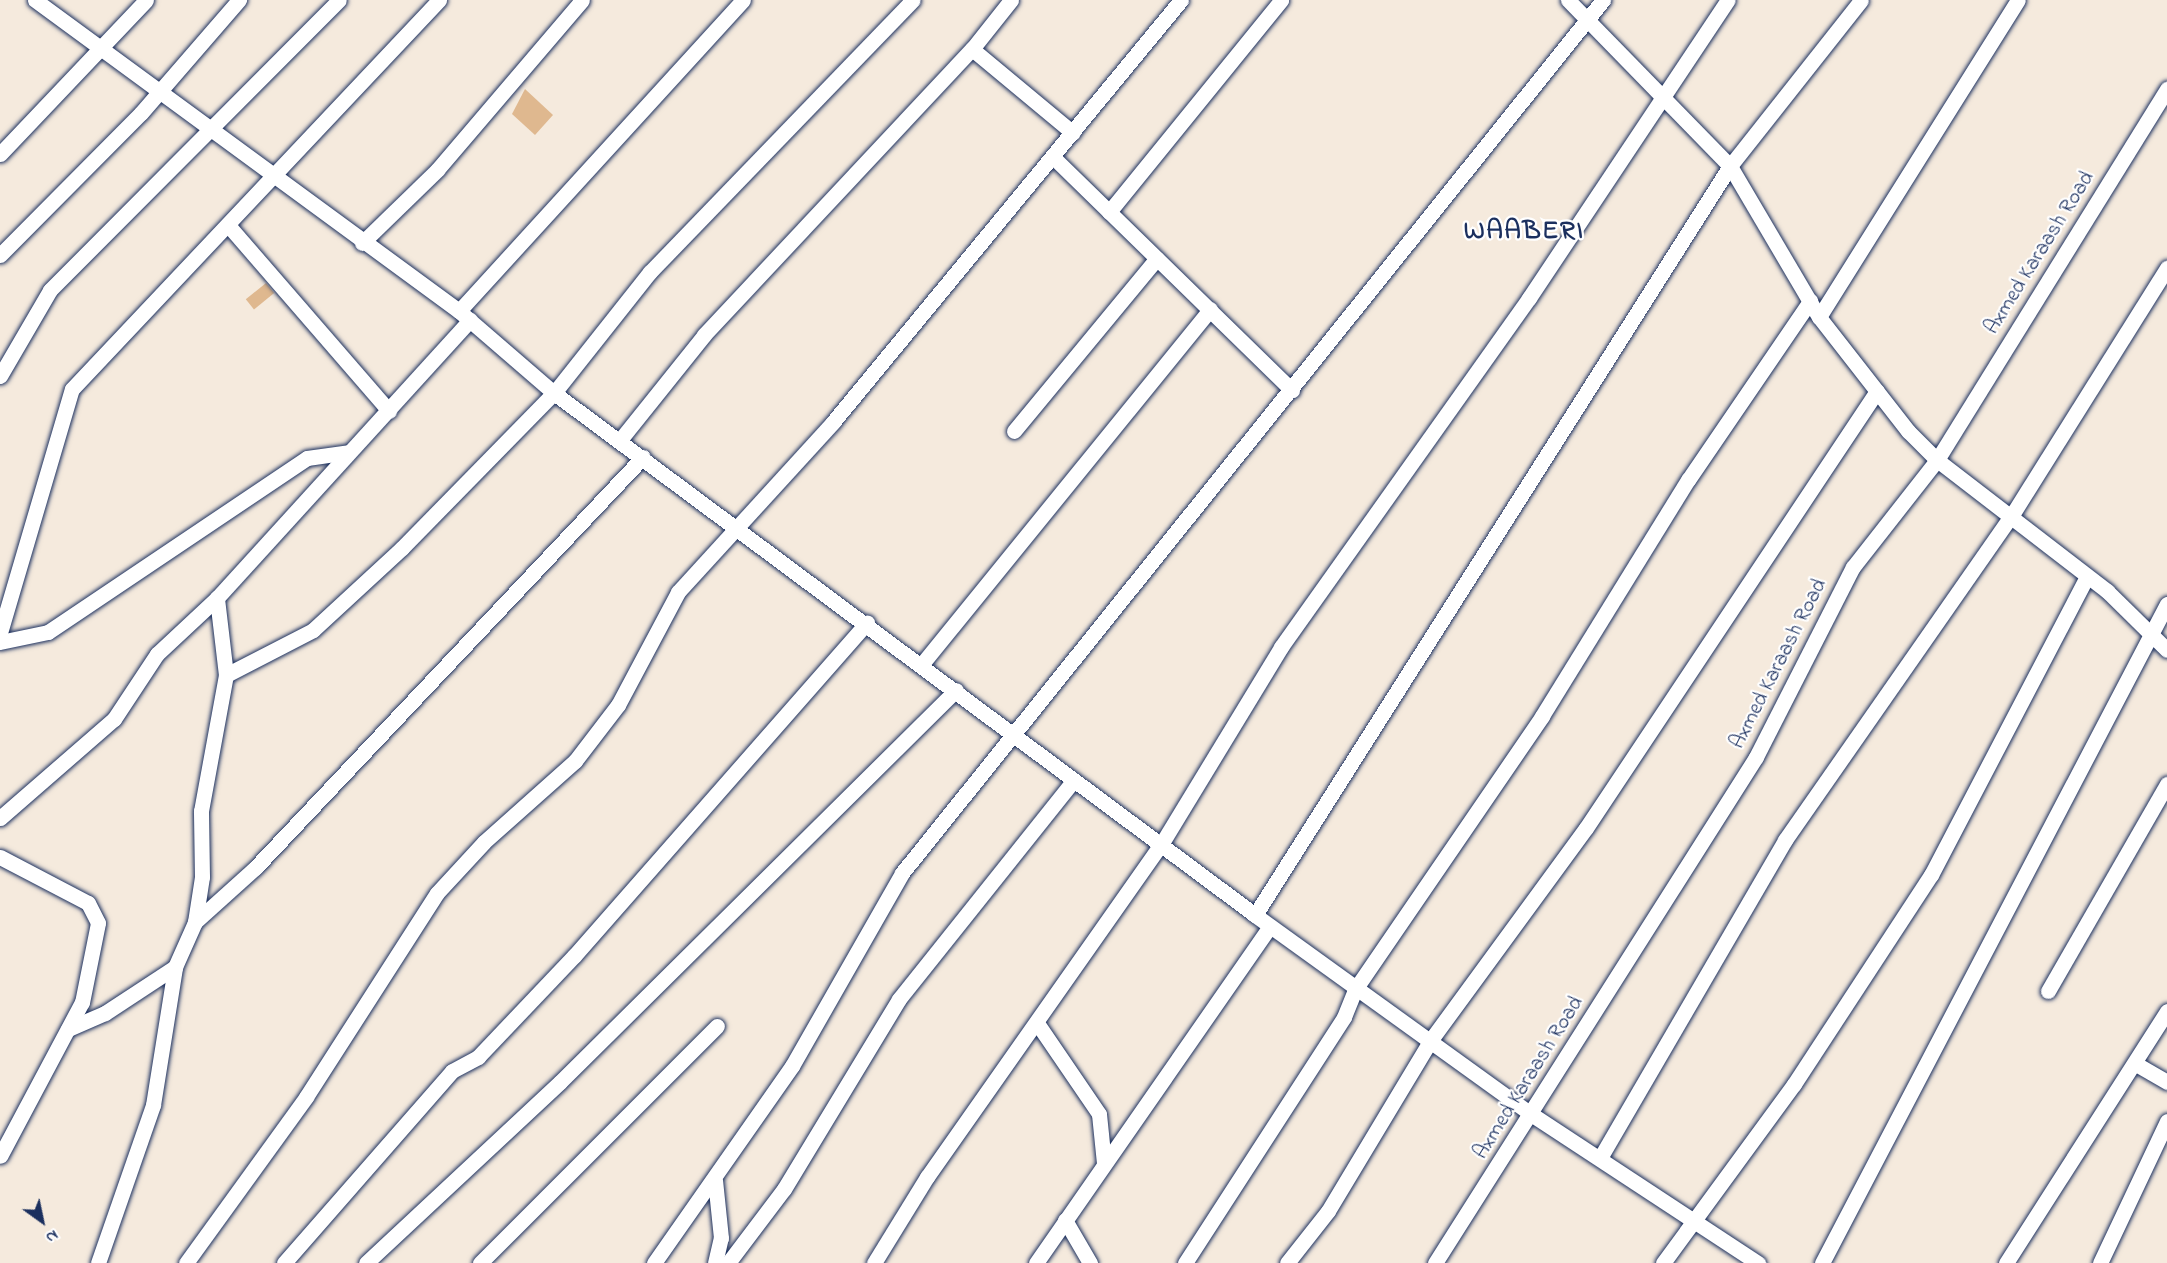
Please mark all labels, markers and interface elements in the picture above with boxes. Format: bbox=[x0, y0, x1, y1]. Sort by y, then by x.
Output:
street label: Axmed Karaash Road bbox=[1980, 167, 2100, 339]
district label: WAABERI bbox=[1464, 216, 1584, 248]
street label: Axmed Karaash Road bbox=[1725, 575, 1833, 753]
street label: Axmed Karaash Road bbox=[1469, 992, 1589, 1164]
north arrow bbox=[12, 1191, 72, 1251]
text: N bbox=[41, 1223, 63, 1249]

